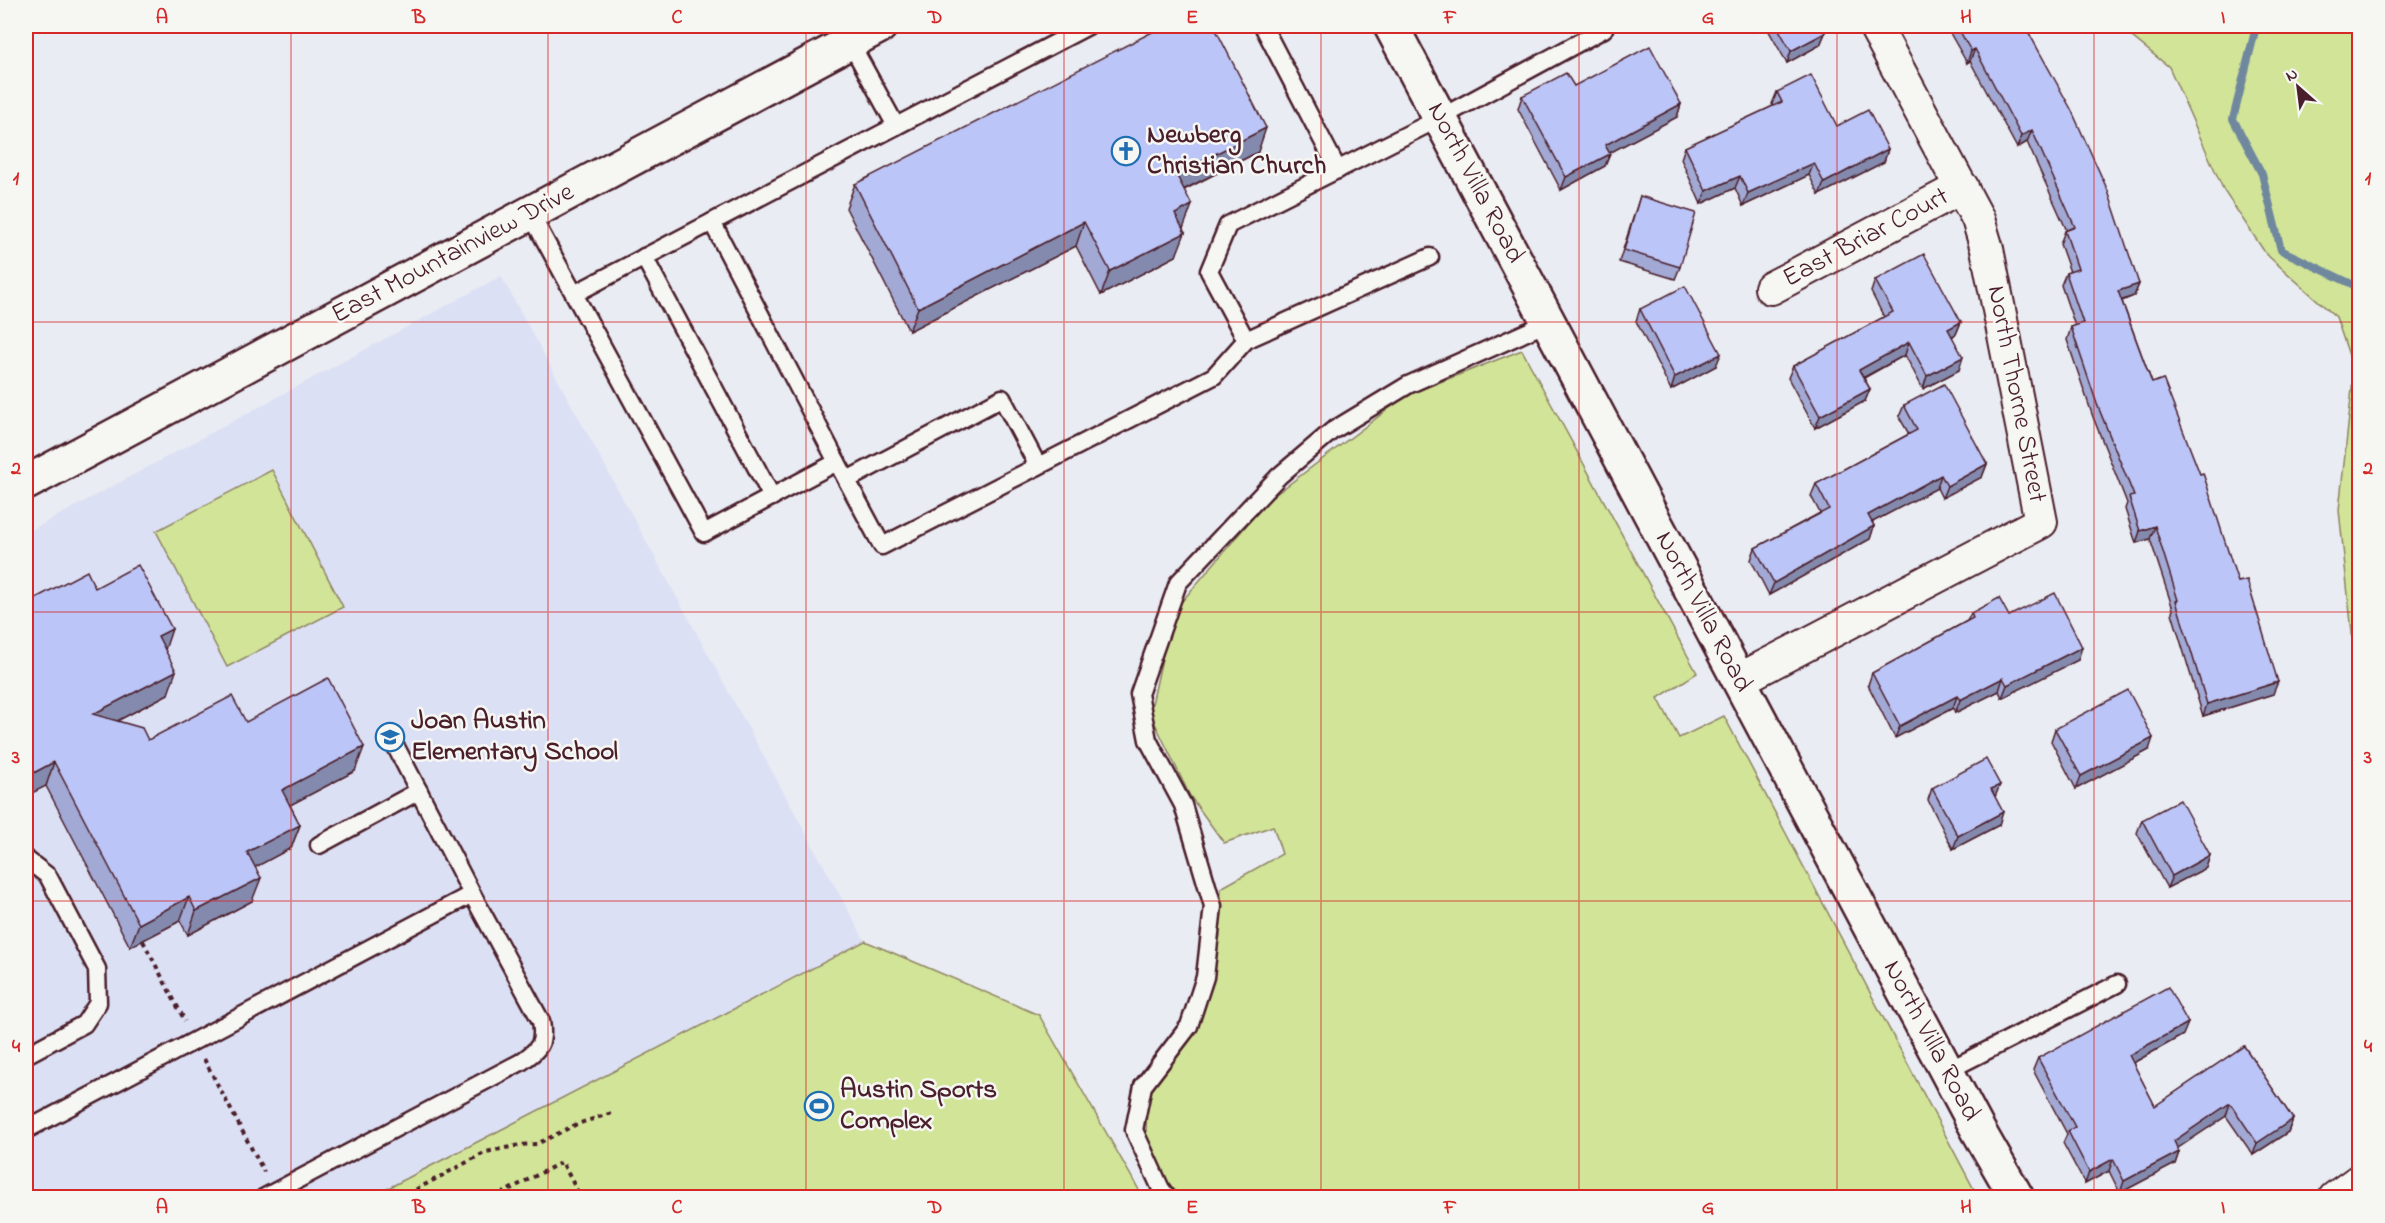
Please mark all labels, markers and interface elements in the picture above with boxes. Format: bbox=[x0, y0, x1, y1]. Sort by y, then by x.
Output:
text: A bbox=[156, 4, 168, 33]
text: B bbox=[411, 4, 426, 33]
text: C bbox=[672, 4, 683, 33]
text: D bbox=[927, 4, 942, 33]
text: E bbox=[1186, 4, 1198, 33]
text: F bbox=[1443, 4, 1457, 33]
text: G bbox=[1702, 4, 1715, 33]
text: H bbox=[1960, 4, 1972, 33]
text: I bbox=[2221, 4, 2226, 33]
north arrow bbox=[2268, 57, 2328, 117]
text: N bbox=[2281, 62, 2302, 89]
street label: North Villa Road bbox=[1416, 96, 1534, 270]
place label: Newberg Christian Church bbox=[1147, 116, 1326, 186]
church icon: Newberg Christian Church bbox=[1110, 135, 1142, 167]
text: 1 bbox=[13, 165, 20, 194]
text: 1 bbox=[2365, 165, 2372, 194]
street label: East Mountainview Drive bbox=[325, 173, 582, 335]
street label: East Briar Court bbox=[1776, 178, 1956, 298]
street label: North Thorne Street bbox=[1976, 282, 2056, 506]
text: 2 bbox=[10, 455, 21, 484]
text: 2 bbox=[2362, 455, 2373, 484]
street label: North Villa Road bbox=[1644, 525, 1762, 699]
place label: Joan Austin Elementary School bbox=[411, 702, 618, 772]
school or university icon: Joan Austin Elementary School bbox=[374, 721, 406, 753]
text: 3 bbox=[11, 744, 20, 773]
text: 3 bbox=[2363, 744, 2372, 773]
street label: North Villa Road bbox=[1872, 954, 1990, 1128]
text: 4 bbox=[12, 1033, 21, 1062]
text: 4 bbox=[2364, 1033, 2373, 1062]
place label: Austin Sports Complex bbox=[840, 1071, 997, 1141]
sports icon: Austin Sports Complex bbox=[803, 1090, 835, 1122]
text: A bbox=[156, 1194, 168, 1223]
text: B bbox=[411, 1194, 426, 1223]
text: C bbox=[672, 1194, 683, 1223]
text: D bbox=[927, 1194, 942, 1223]
text: E bbox=[1186, 1194, 1198, 1223]
text: F bbox=[1443, 1194, 1457, 1223]
text: G bbox=[1702, 1194, 1715, 1223]
text: H bbox=[1960, 1194, 1972, 1223]
text: I bbox=[2221, 1194, 2226, 1223]

